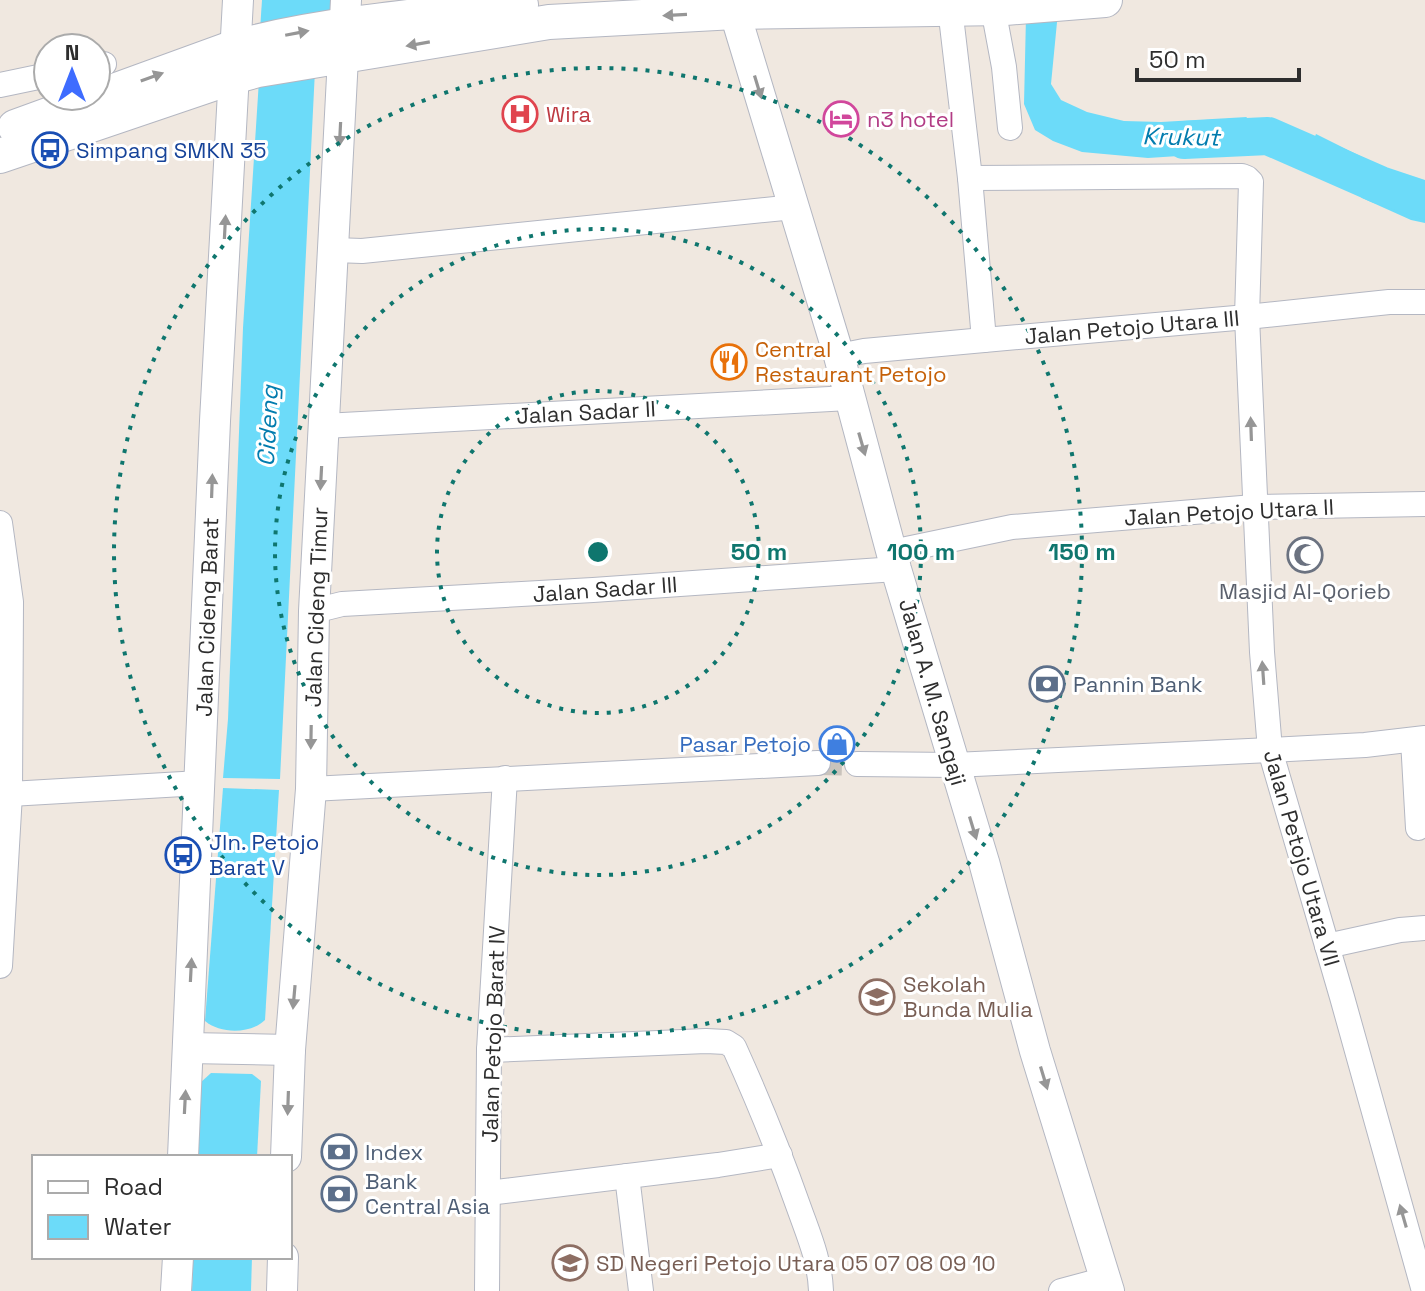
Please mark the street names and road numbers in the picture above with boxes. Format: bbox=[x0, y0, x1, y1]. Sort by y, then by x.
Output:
street label: Jalan Petojo Utara III bbox=[1023, 304, 1241, 350]
street label: Jalan Sadar II bbox=[516, 394, 656, 430]
street label: Jalan Petojo Utara II bbox=[1123, 493, 1335, 531]
street label: Jalan Cideng Timur bbox=[299, 506, 333, 708]
street label: Jalan Cideng Barat bbox=[190, 517, 224, 717]
street label: Jalan Sadar III bbox=[532, 570, 678, 608]
street label: Jalan A. M. Sangaji bbox=[893, 595, 973, 789]
street label: Jalan Petojo Utara VII bbox=[1258, 747, 1346, 969]
street label: Jalan Petojo Barat IV bbox=[475, 924, 511, 1143]

